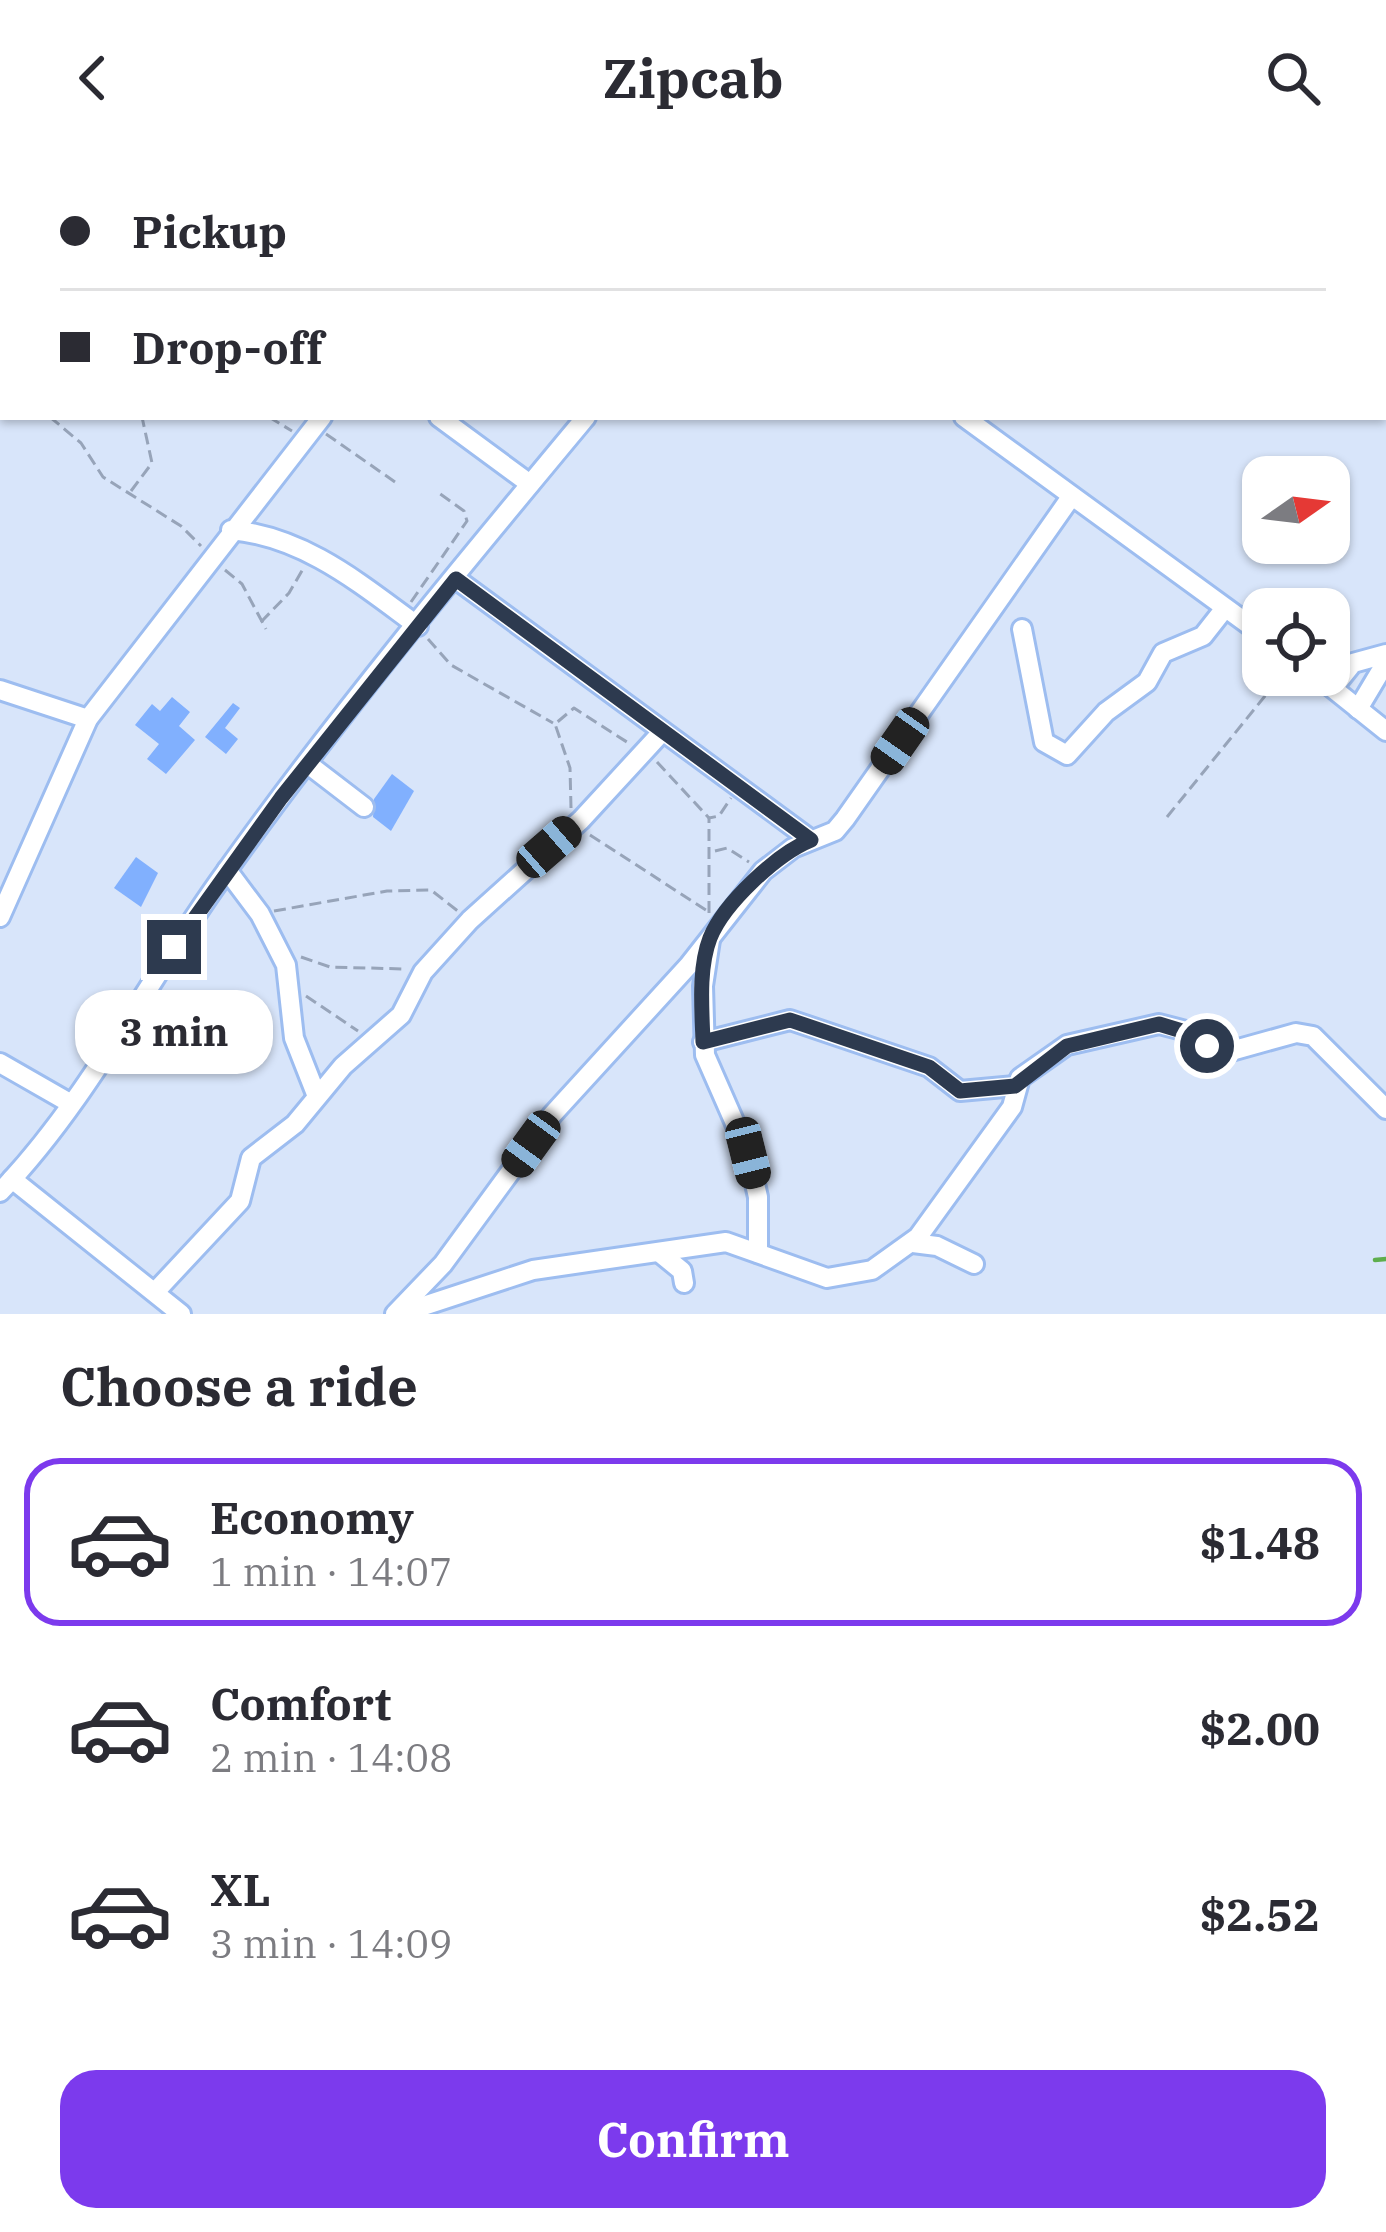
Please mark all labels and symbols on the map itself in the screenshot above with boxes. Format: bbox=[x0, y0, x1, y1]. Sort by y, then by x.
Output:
north arrow bbox=[1242, 456, 1350, 564]
car bbox=[865, 701, 935, 781]
car bbox=[510, 810, 588, 884]
route end bbox=[147, 920, 201, 974]
callout: 3 min bbox=[75, 989, 273, 1073]
route start bbox=[1180, 1019, 1234, 1073]
car bbox=[495, 1104, 567, 1184]
car bbox=[722, 1114, 774, 1192]

